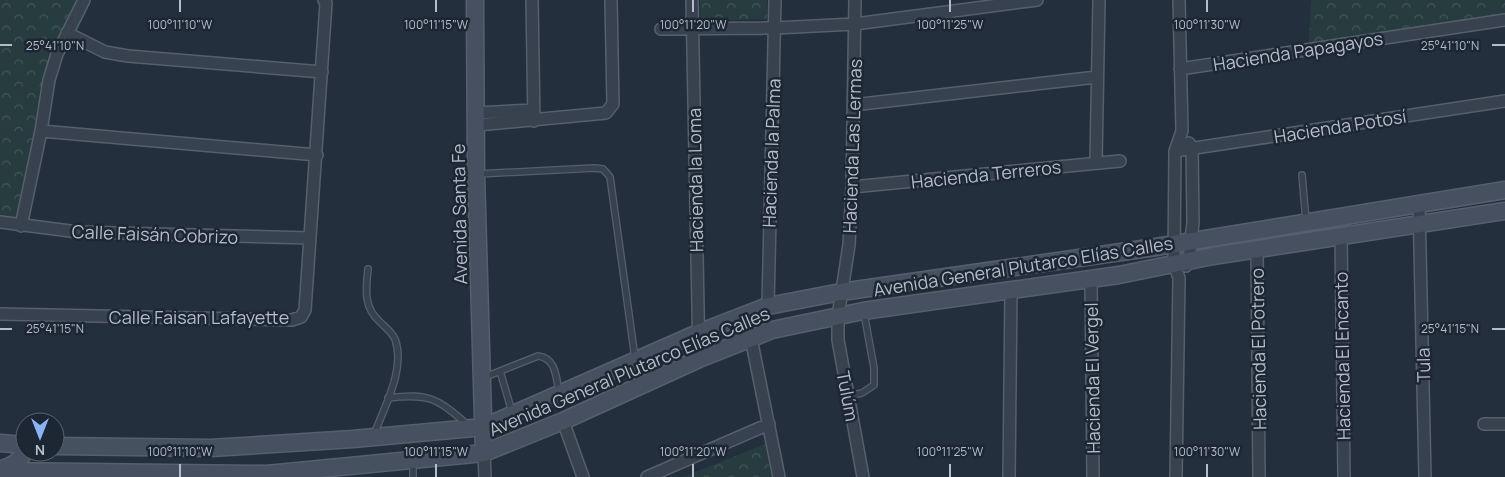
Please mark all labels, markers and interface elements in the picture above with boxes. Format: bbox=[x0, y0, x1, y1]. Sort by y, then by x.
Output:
text: 100°11'10"W bbox=[148, 16, 213, 33]
text: 100°11'15"W bbox=[404, 16, 469, 33]
text: 100°11'20"W bbox=[660, 16, 727, 33]
text: 100°11'25"W bbox=[917, 16, 984, 33]
text: 100°11'30"W bbox=[1174, 16, 1241, 33]
street label: Hacienda Papagayos bbox=[1211, 26, 1385, 76]
text: 25°41'10"N bbox=[26, 37, 84, 54]
text: 25°41'10"N bbox=[1421, 37, 1479, 54]
street label: Hacienda Las Lermas bbox=[837, 58, 867, 234]
street label: Hacienda la Palma bbox=[756, 78, 786, 228]
street label: Hacienda Potosí bbox=[1272, 104, 1408, 148]
street label: Hacienda la Loma bbox=[682, 108, 708, 252]
street label: Avenida Santa Fe bbox=[446, 143, 472, 285]
street label: Hacienda Terreros bbox=[910, 154, 1062, 194]
street label: Calle Faisán Cobrizo bbox=[71, 219, 239, 249]
street label: Avenida General Plutarco Elías Calles bbox=[871, 230, 1175, 302]
street label: Hacienda El Potrero bbox=[1245, 268, 1271, 430]
street label: Hacienda El Encanto bbox=[1329, 272, 1355, 440]
street label: Avenida General Plutarco Elías Calles bbox=[485, 301, 773, 441]
street label: Hacienda El Vergel bbox=[1079, 302, 1105, 454]
street label: Calle Faisan Lafayette bbox=[109, 305, 289, 329]
text: 25°41'15"N bbox=[26, 320, 84, 337]
text: 25°41'15"N bbox=[1421, 320, 1479, 337]
street label: Tula bbox=[1411, 347, 1435, 383]
street label: Tulúm bbox=[831, 369, 865, 423]
north arrow bbox=[15, 412, 65, 462]
text: N bbox=[35, 441, 45, 460]
text: 100°11'10"W bbox=[148, 443, 213, 460]
text: 100°11'15"W bbox=[404, 443, 469, 460]
text: 100°11'20"W bbox=[660, 443, 727, 460]
text: 100°11'25"W bbox=[917, 443, 984, 460]
text: 100°11'30"W bbox=[1174, 443, 1241, 460]

